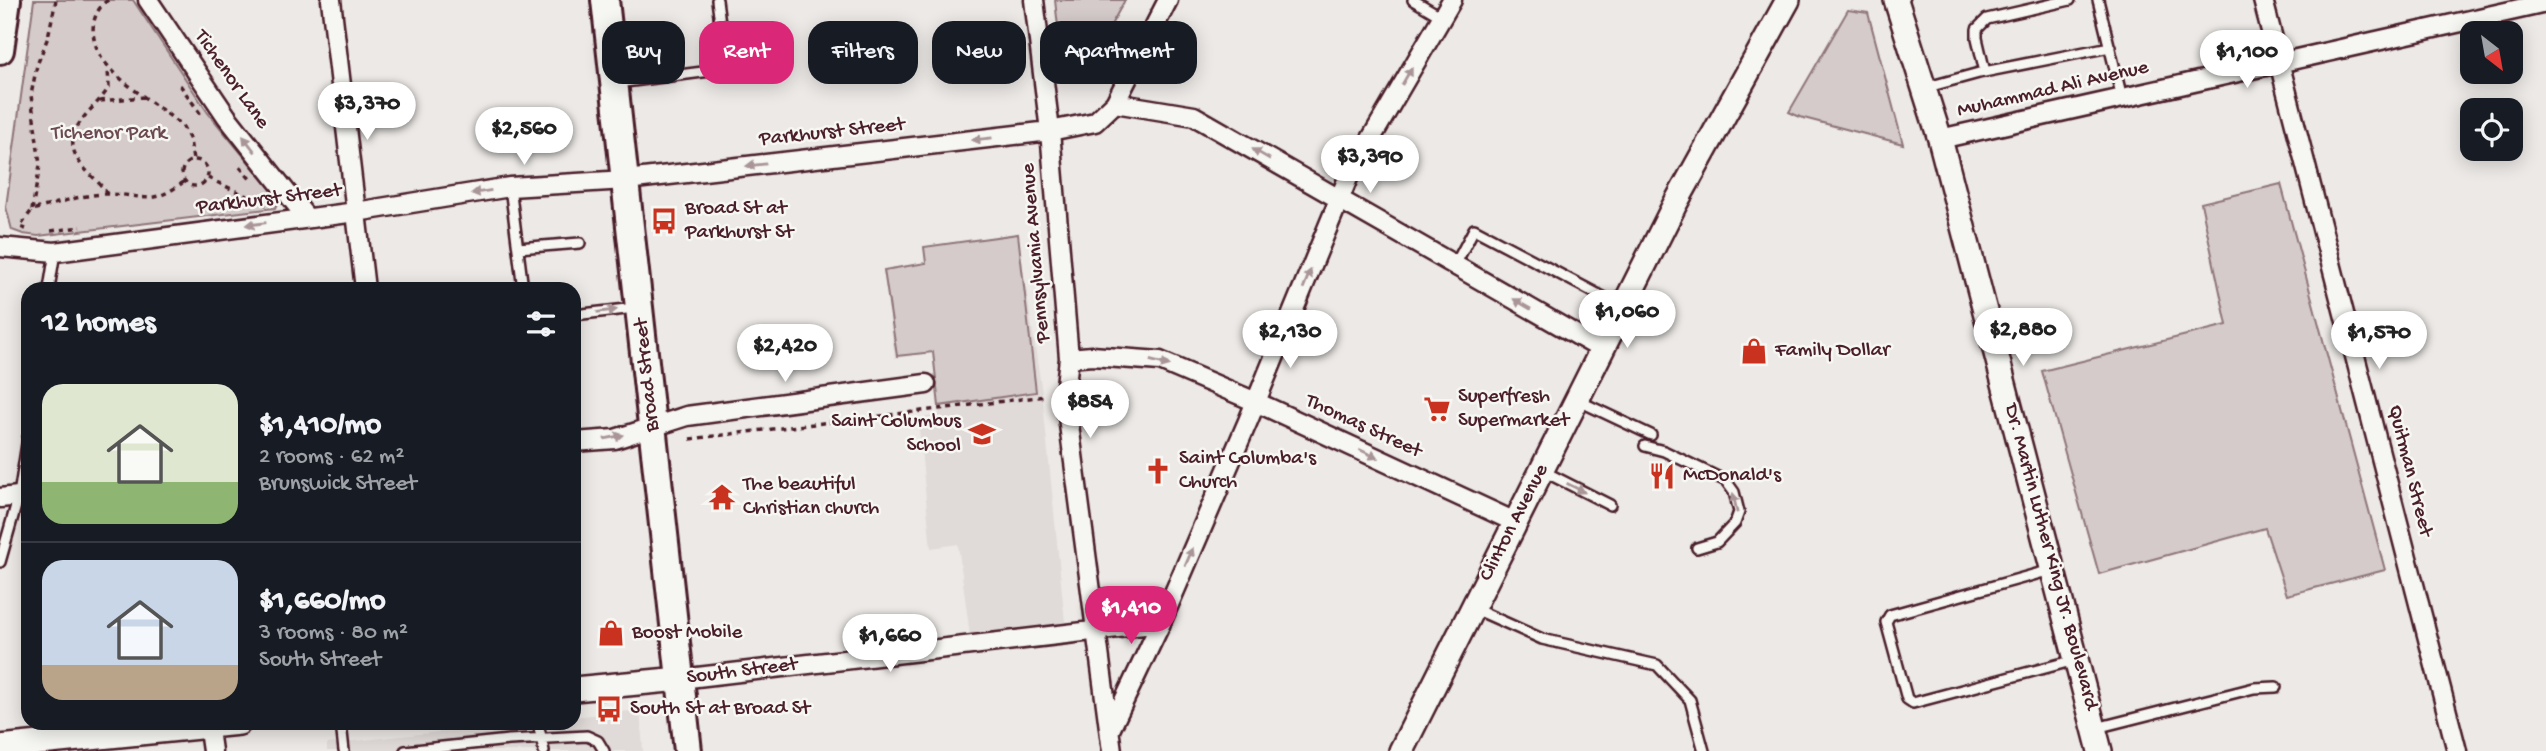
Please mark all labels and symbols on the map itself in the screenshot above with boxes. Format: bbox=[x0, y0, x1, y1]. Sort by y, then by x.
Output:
north arrow bbox=[2460, 21, 2524, 84]
street label: Tichenor Lane bbox=[187, 25, 275, 135]
pin: $1,100 bbox=[2190, 31, 2304, 90]
street label: Muhammad Ali Avenue bbox=[1955, 56, 2152, 124]
one-way arrow bbox=[1401, 66, 1414, 85]
pin: $3,370 bbox=[310, 82, 424, 142]
pin: $2,560 bbox=[467, 108, 581, 167]
street label: Parkhurst Street bbox=[757, 113, 908, 153]
park label: Tichenor Park bbox=[50, 122, 169, 147]
one-way arrow bbox=[971, 134, 993, 145]
one-way arrow bbox=[242, 135, 256, 153]
pin: $3,390 bbox=[1313, 136, 1427, 195]
one-way arrow bbox=[1251, 149, 1271, 161]
one-way arrow bbox=[745, 159, 767, 170]
street label: Pennsylvania Avenue bbox=[1017, 161, 1057, 345]
street label: Parkhurst Street bbox=[194, 178, 345, 221]
one-way arrow bbox=[470, 187, 492, 198]
place label: Broad St at Parkhurst St bbox=[684, 197, 796, 246]
bus stop icon: Broad St at Parkhurst St bbox=[649, 206, 679, 236]
one-way arrow bbox=[245, 218, 267, 229]
one-way arrow bbox=[1301, 269, 1312, 290]
pin: $1,060 bbox=[1570, 290, 1684, 350]
one-way arrow bbox=[1513, 298, 1532, 310]
one-way arrow bbox=[596, 306, 618, 317]
pin: $2,880 bbox=[1966, 308, 2080, 368]
pin: $2,130 bbox=[1233, 310, 1347, 370]
pin: $1,570 bbox=[2322, 312, 2436, 371]
street label: Broad Street bbox=[629, 315, 666, 434]
pin: $2,420 bbox=[728, 324, 842, 384]
shop icon: Family Dollar bbox=[1739, 336, 1769, 366]
place label: Family Dollar bbox=[1774, 339, 1891, 364]
one-way arrow bbox=[1150, 358, 1172, 369]
pin: $854 bbox=[1049, 380, 1131, 440]
place label: Superfresh Supermarket bbox=[1458, 385, 1571, 434]
street label: Thomas Street bbox=[1300, 389, 1427, 466]
supermarket icon: Superfresh Supermarket bbox=[1422, 394, 1452, 424]
street label: Dr. Martin Luther King Jr. Boulevard bbox=[1997, 399, 2103, 714]
street label: Quitman Street bbox=[2381, 403, 2438, 542]
place label: Saint Columbus School bbox=[831, 410, 962, 459]
school or university icon: Saint Columbus School bbox=[967, 419, 997, 449]
one-way arrow bbox=[603, 432, 625, 443]
place label: Saint Columba's Church bbox=[1179, 447, 1317, 496]
one-way arrow bbox=[1358, 449, 1379, 460]
church icon: Saint Columba's Church bbox=[1143, 456, 1173, 486]
street label: Clinton Avenue bbox=[1475, 459, 1556, 586]
restaurant icon: McDonald's bbox=[1647, 461, 1677, 491]
place label: McDonald's bbox=[1683, 464, 1782, 489]
place label: The beautiful Christian church bbox=[742, 473, 879, 522]
temple icon: The beautiful Christian church bbox=[707, 482, 737, 512]
one-way arrow bbox=[1566, 482, 1586, 493]
one-way arrow bbox=[1730, 491, 1741, 513]
one-way arrow bbox=[1184, 546, 1195, 567]
pin: $1,410 bbox=[1074, 586, 1188, 646]
pin: $1,660 bbox=[833, 614, 947, 674]
shop icon: Boost Mobile bbox=[596, 618, 626, 648]
place label: Boost Mobile bbox=[631, 621, 744, 646]
street label: South Street bbox=[685, 653, 801, 691]
bus stop icon: South St at Broad St bbox=[594, 694, 624, 724]
place label: South St at Broad St bbox=[630, 697, 813, 722]

